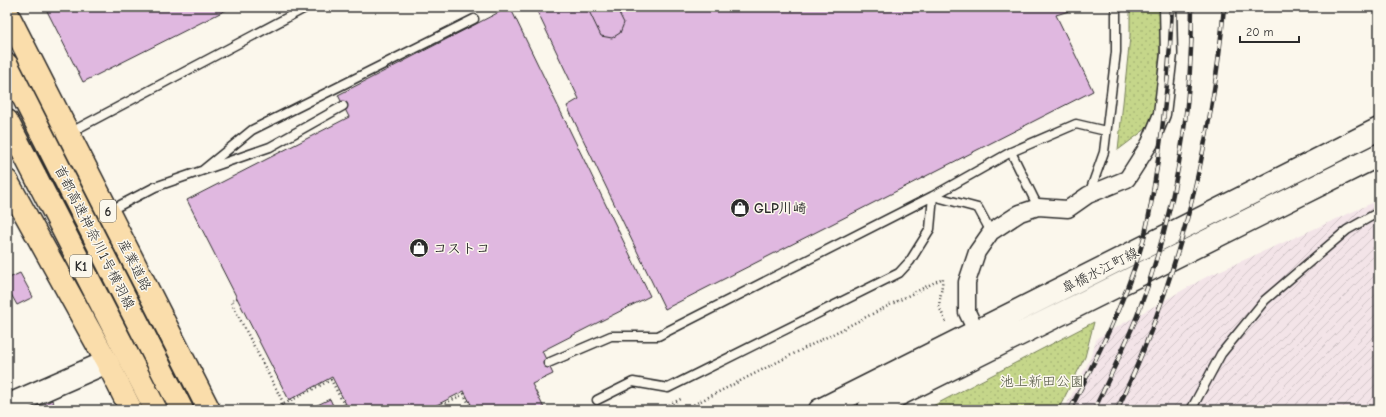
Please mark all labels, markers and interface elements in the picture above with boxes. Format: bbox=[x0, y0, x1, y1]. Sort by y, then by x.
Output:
scale bar bbox=[1240, 18, 1299, 44]
text: 20 m bbox=[1246, 25, 1274, 39]
street label: 首都高速神奈川1号横羽線 bbox=[51, 162, 138, 312]
shop icon: GLP川崎 bbox=[729, 197, 751, 219]
road number: 6 bbox=[100, 200, 116, 222]
place label: GLP川崎 bbox=[754, 200, 807, 217]
street label: 産業道路 bbox=[114, 236, 155, 294]
shop icon: コストコ bbox=[408, 237, 430, 259]
place label: コストコ bbox=[433, 240, 490, 257]
street label: 皐橋水江町線 bbox=[1059, 244, 1142, 297]
road number: K1 bbox=[70, 255, 92, 277]
park label: 池上新田公園 bbox=[1000, 373, 1084, 390]

